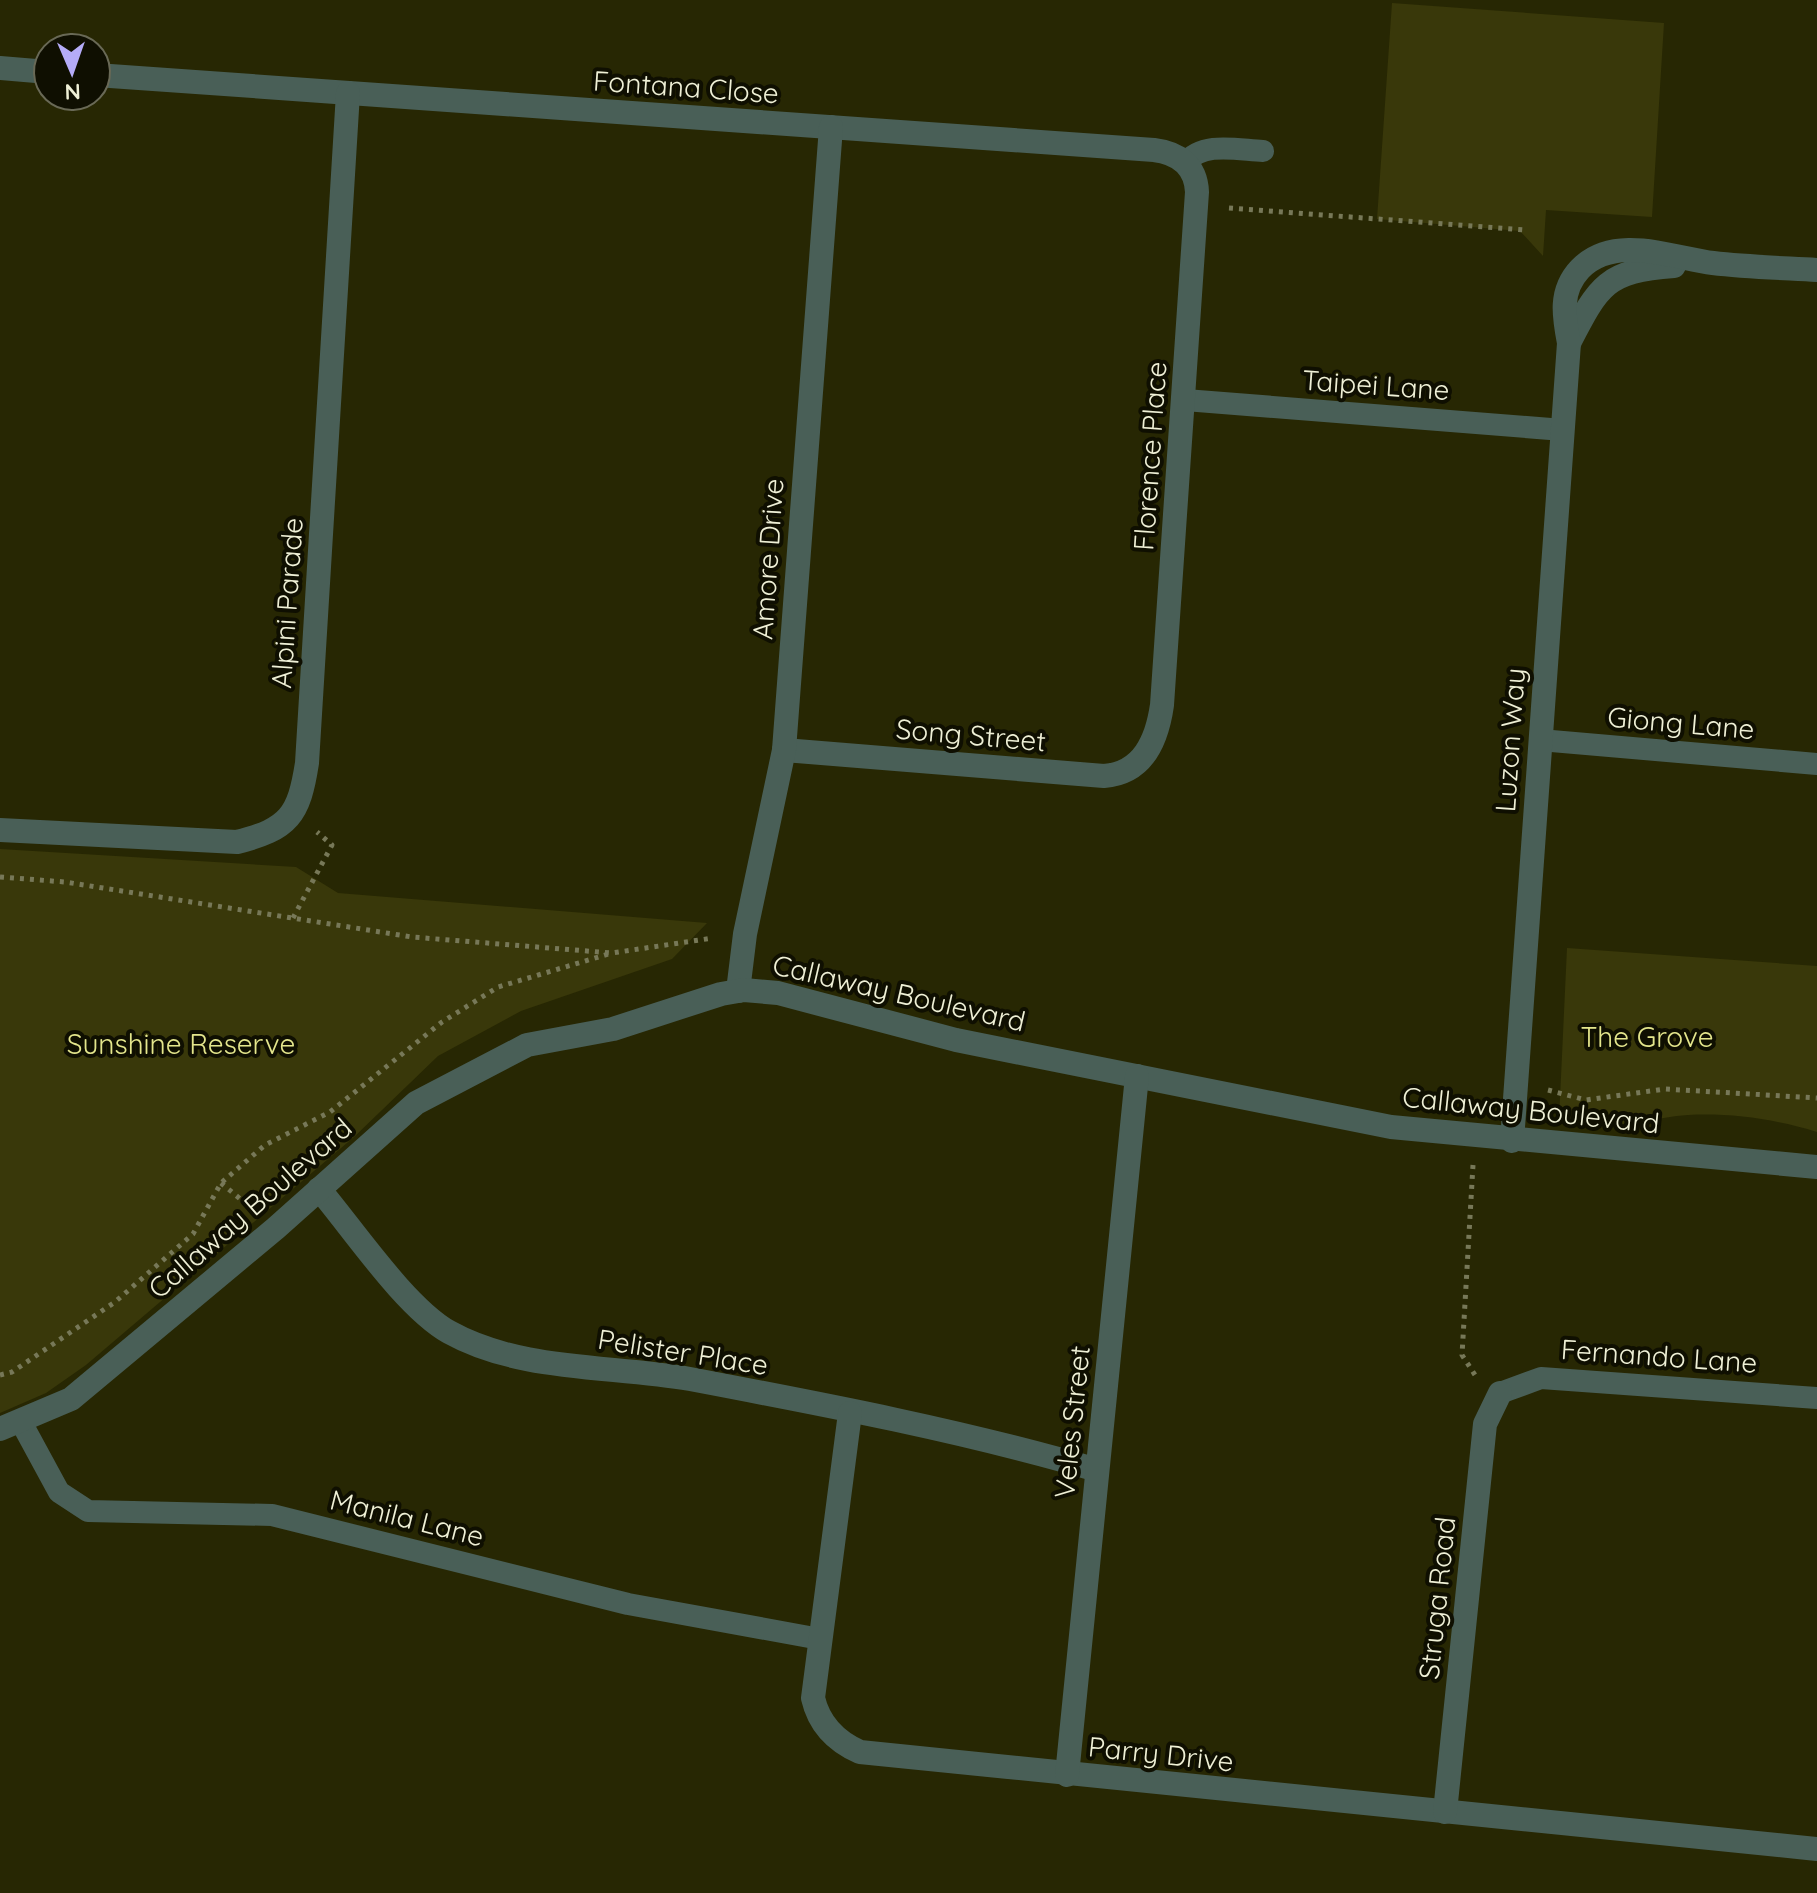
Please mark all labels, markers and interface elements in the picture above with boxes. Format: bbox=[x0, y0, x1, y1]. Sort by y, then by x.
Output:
north arrow bbox=[32, 32, 112, 112]
street label: Fontana Close bbox=[592, 63, 780, 110]
text: N bbox=[64, 78, 81, 106]
street label: Florence Place bbox=[1125, 360, 1174, 552]
street label: Taipei Lane bbox=[1301, 362, 1451, 407]
street label: Amore Drive bbox=[744, 477, 791, 641]
street label: Alpini Parade bbox=[263, 516, 310, 690]
street label: Luzon Way bbox=[1487, 667, 1532, 813]
street label: Giong Lane bbox=[1606, 699, 1756, 746]
street label: Song Street bbox=[895, 711, 1048, 758]
street label: Callaway Boulevard bbox=[769, 946, 1029, 1039]
park label: The Grove bbox=[1580, 1019, 1714, 1054]
park label: Sunshine Reserve bbox=[67, 1026, 295, 1061]
street label: Callaway Boulevard bbox=[1401, 1079, 1661, 1140]
street label: Callaway Boulevard bbox=[141, 1110, 359, 1306]
street label: Pelister Place bbox=[595, 1321, 771, 1382]
street label: Fernando Lane bbox=[1560, 1331, 1758, 1380]
street label: Veles Street bbox=[1046, 1344, 1097, 1500]
street label: Manila Lane bbox=[327, 1482, 488, 1554]
street label: Struga Road bbox=[1411, 1515, 1462, 1681]
street label: Parry Drive bbox=[1087, 1728, 1235, 1779]

